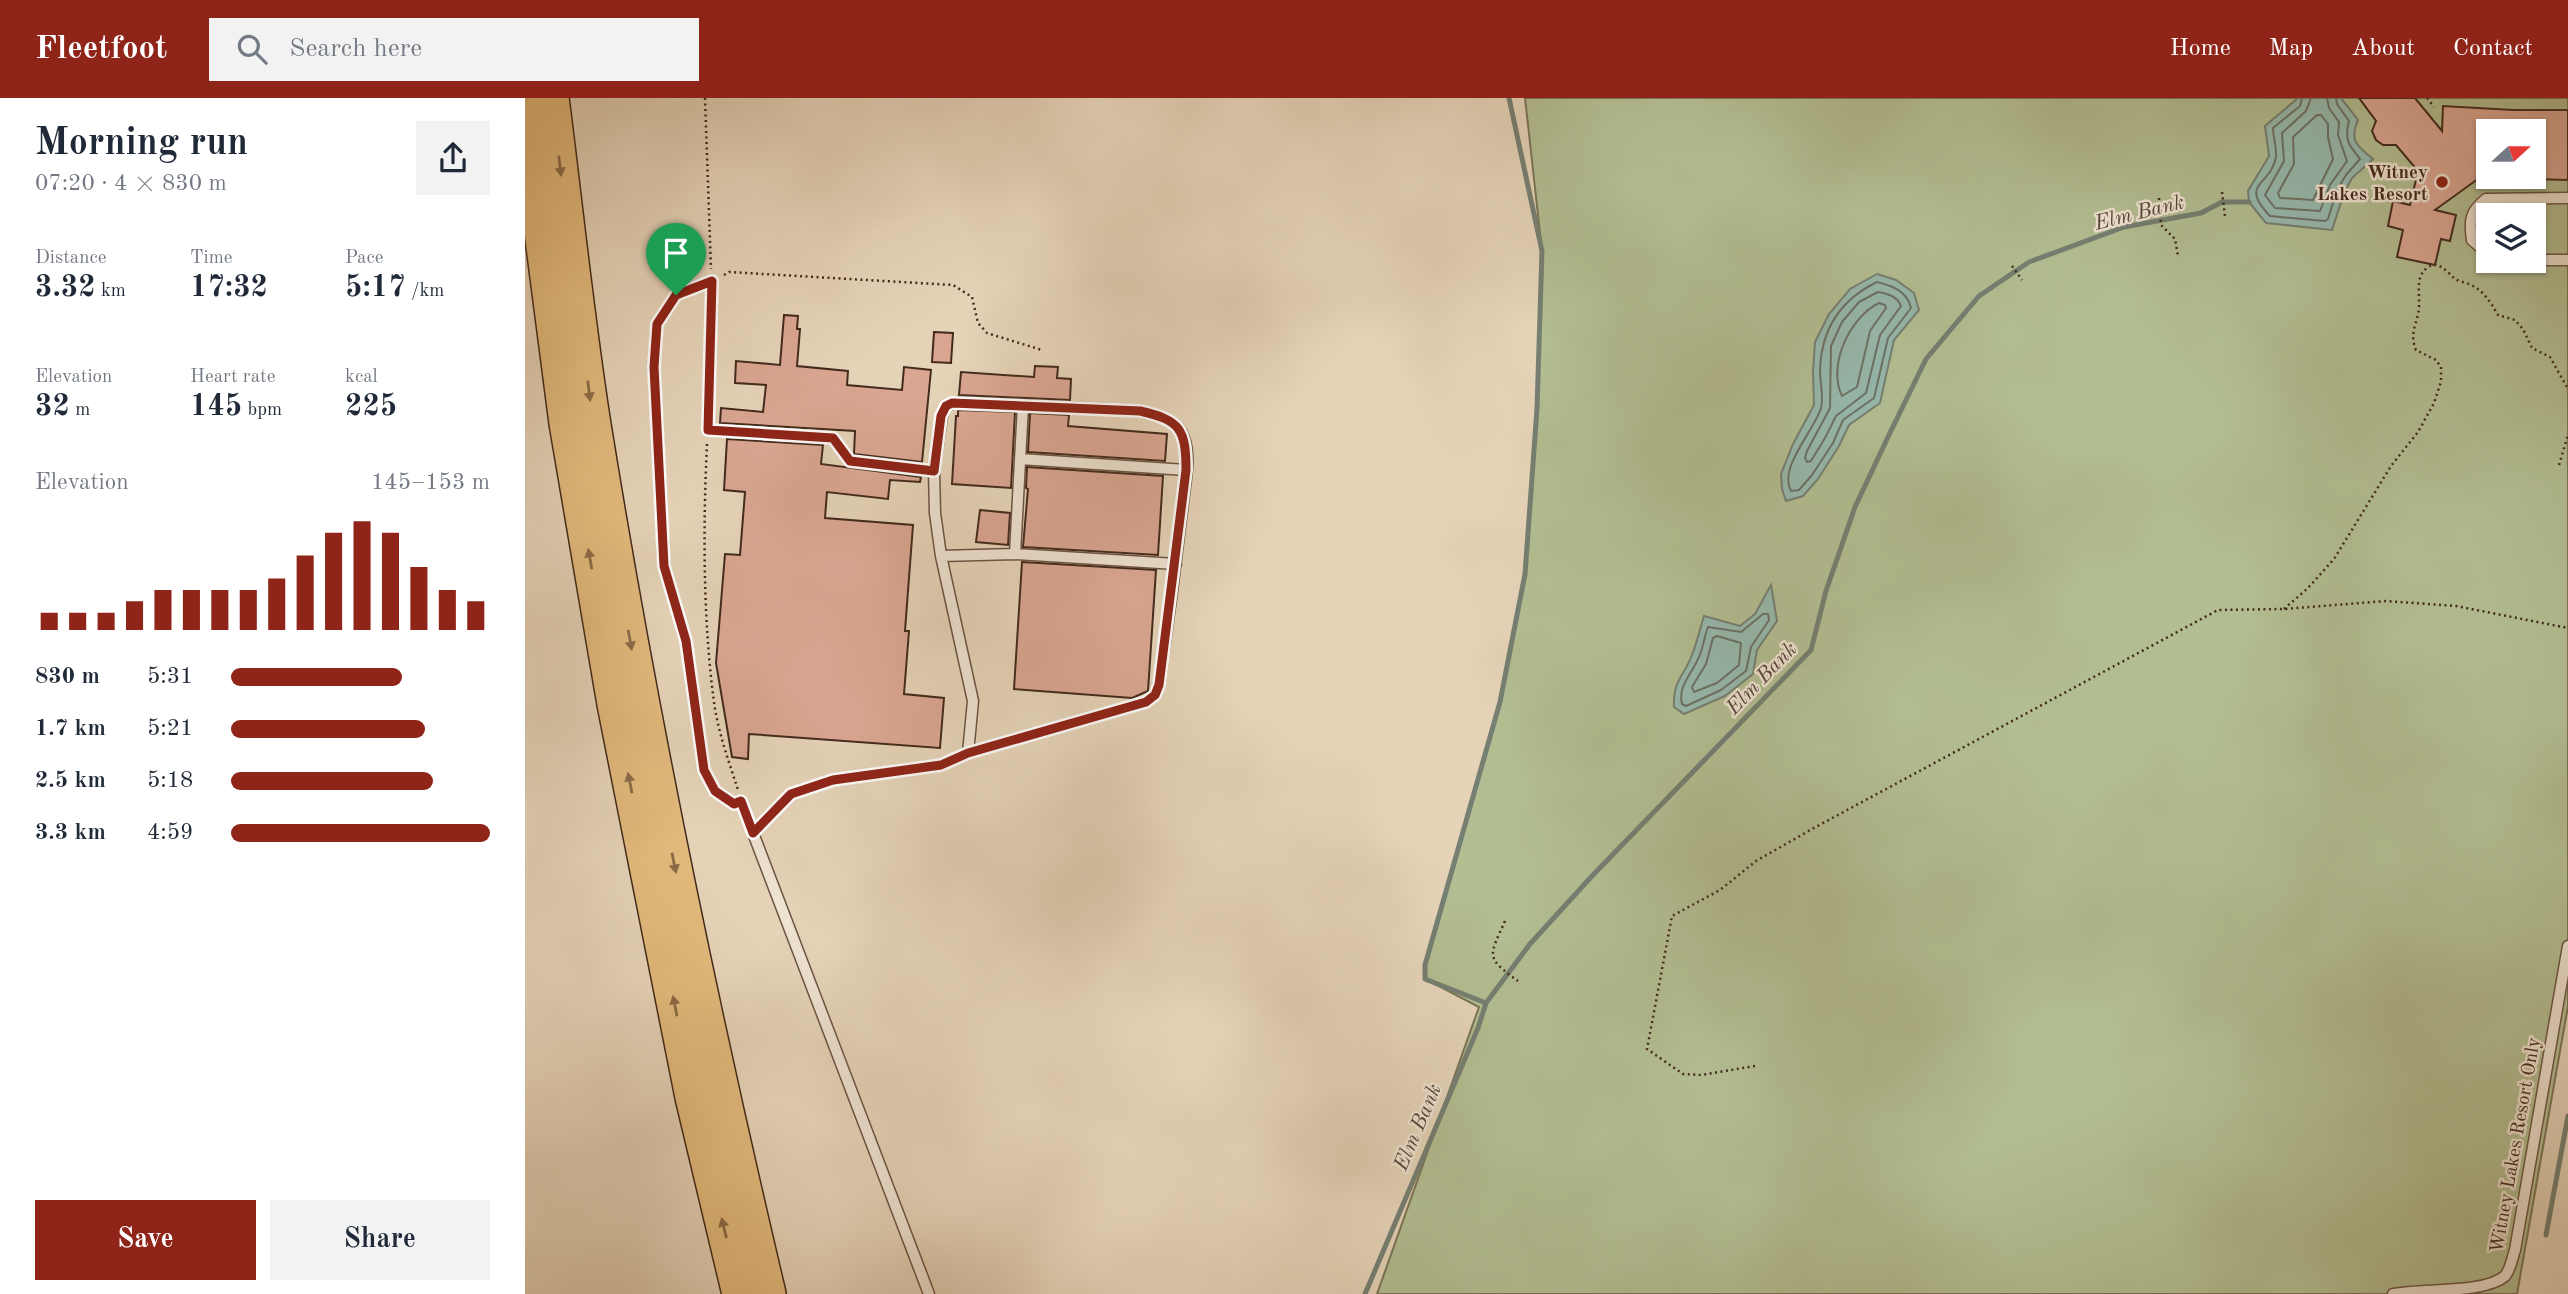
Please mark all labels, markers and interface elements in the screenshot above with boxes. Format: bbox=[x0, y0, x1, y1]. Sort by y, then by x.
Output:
search box bbox=[209, 18, 699, 81]
icon: search bbox=[233, 30, 271, 68]
text: Fleetfoot bbox=[35, 33, 167, 66]
text: Search here bbox=[289, 36, 422, 62]
text: Home bbox=[2170, 37, 2231, 61]
text: Map bbox=[2269, 37, 2313, 61]
text: About bbox=[2351, 37, 2415, 61]
text: Contact bbox=[2453, 37, 2533, 61]
north arrow bbox=[2476, 119, 2546, 189]
map controls bbox=[2476, 119, 2546, 273]
button: share bbox=[416, 121, 490, 195]
text: Morning run bbox=[35, 125, 248, 163]
one-way arrow bbox=[554, 155, 565, 177]
place label: Witney Lakes Resort bbox=[2317, 164, 2428, 205]
text: 07:20 · 4 × 830 m bbox=[35, 172, 227, 195]
marker: Witney Lakes Resort bbox=[2434, 174, 2450, 190]
water label: Elm Bank bbox=[2091, 192, 2186, 235]
button: layers bbox=[2476, 203, 2546, 273]
pin bbox=[646, 223, 706, 295]
icon: arrive bbox=[657, 234, 695, 272]
text: Distance bbox=[35, 249, 107, 268]
text: Time bbox=[190, 249, 233, 268]
text: Pace bbox=[345, 249, 384, 268]
text: 3.32 bbox=[35, 273, 96, 303]
text: 17:32 bbox=[190, 273, 268, 303]
text: 5:17 bbox=[345, 273, 406, 303]
text: km bbox=[96, 282, 126, 301]
text: /km bbox=[406, 282, 444, 301]
text: Elevation bbox=[35, 368, 112, 387]
text: Heart rate bbox=[190, 368, 275, 387]
text: kcal bbox=[345, 368, 378, 387]
one-way arrow bbox=[583, 380, 594, 402]
text: 32 bbox=[35, 392, 70, 422]
text: 145 bbox=[190, 392, 242, 422]
text: 225 bbox=[345, 392, 397, 422]
text: m bbox=[70, 401, 90, 420]
text: bpm bbox=[242, 401, 282, 420]
text: Elevation bbox=[35, 471, 129, 494]
text: 145–153 m bbox=[371, 471, 490, 494]
one-way arrow bbox=[584, 548, 595, 570]
one-way arrow bbox=[625, 629, 636, 651]
water label: Elm Bank bbox=[1722, 639, 1801, 720]
text: 830 m bbox=[35, 665, 100, 688]
text: 5:31 bbox=[147, 665, 193, 688]
text: 1.7 km bbox=[35, 717, 106, 740]
text: 5:21 bbox=[147, 717, 193, 740]
text: 2.5 km bbox=[35, 769, 106, 792]
text: 5:18 bbox=[147, 769, 193, 792]
one-way arrow bbox=[625, 771, 636, 793]
text: 3.3 km bbox=[35, 821, 106, 844]
text: 4:59 bbox=[147, 821, 193, 844]
one-way arrow bbox=[669, 852, 680, 874]
one-way arrow bbox=[669, 995, 680, 1017]
street label: Witney Lakes Resort Only bbox=[2488, 1036, 2545, 1255]
water label: Elm Bank bbox=[1390, 1081, 1446, 1175]
button: Save bbox=[35, 1200, 256, 1280]
button: Share bbox=[270, 1200, 490, 1280]
one-way arrow bbox=[718, 1217, 729, 1239]

